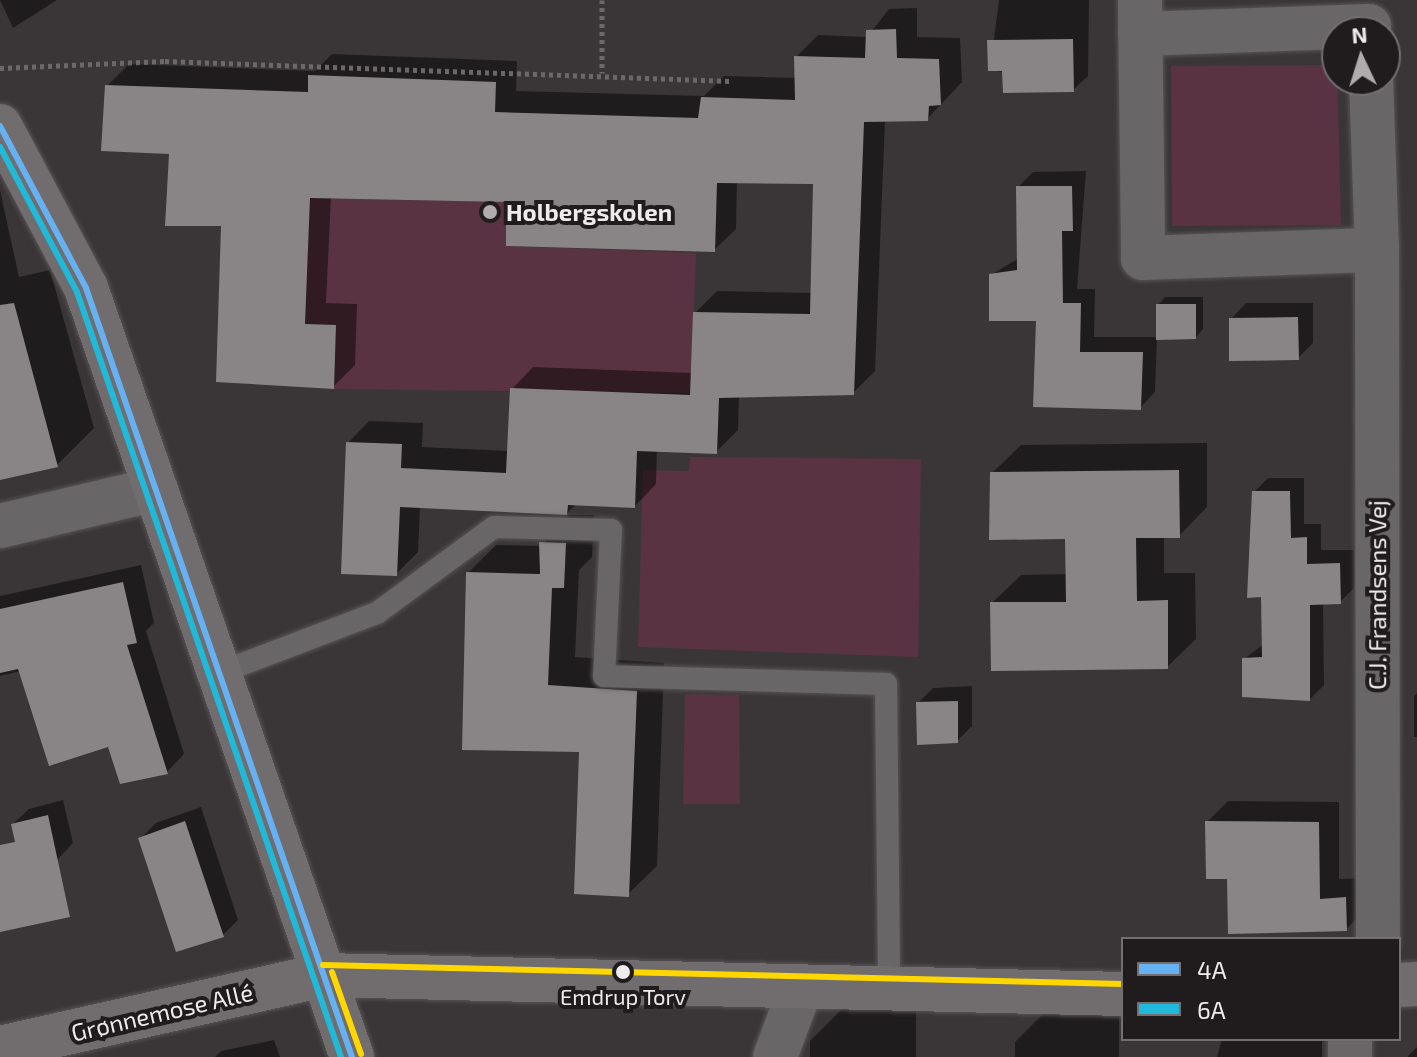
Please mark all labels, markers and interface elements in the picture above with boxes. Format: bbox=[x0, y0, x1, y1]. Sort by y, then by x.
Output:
north arrow bbox=[1321, 16, 1401, 96]
text: N bbox=[1351, 21, 1368, 48]
place label: Holbergskolen bbox=[506, 198, 672, 226]
marker: Holbergskolen bbox=[481, 203, 499, 221]
street label: C.J. Frandsens Vej bbox=[1363, 500, 1391, 690]
legend bbox=[1121, 937, 1401, 1041]
text: 4A bbox=[1197, 955, 1227, 984]
marker: Emdrup Torv bbox=[615, 964, 631, 980]
street label: Grønnemose Allé bbox=[68, 977, 256, 1047]
place label: Emdrup Torv bbox=[560, 984, 686, 1010]
text: 6A bbox=[1197, 995, 1226, 1024]

